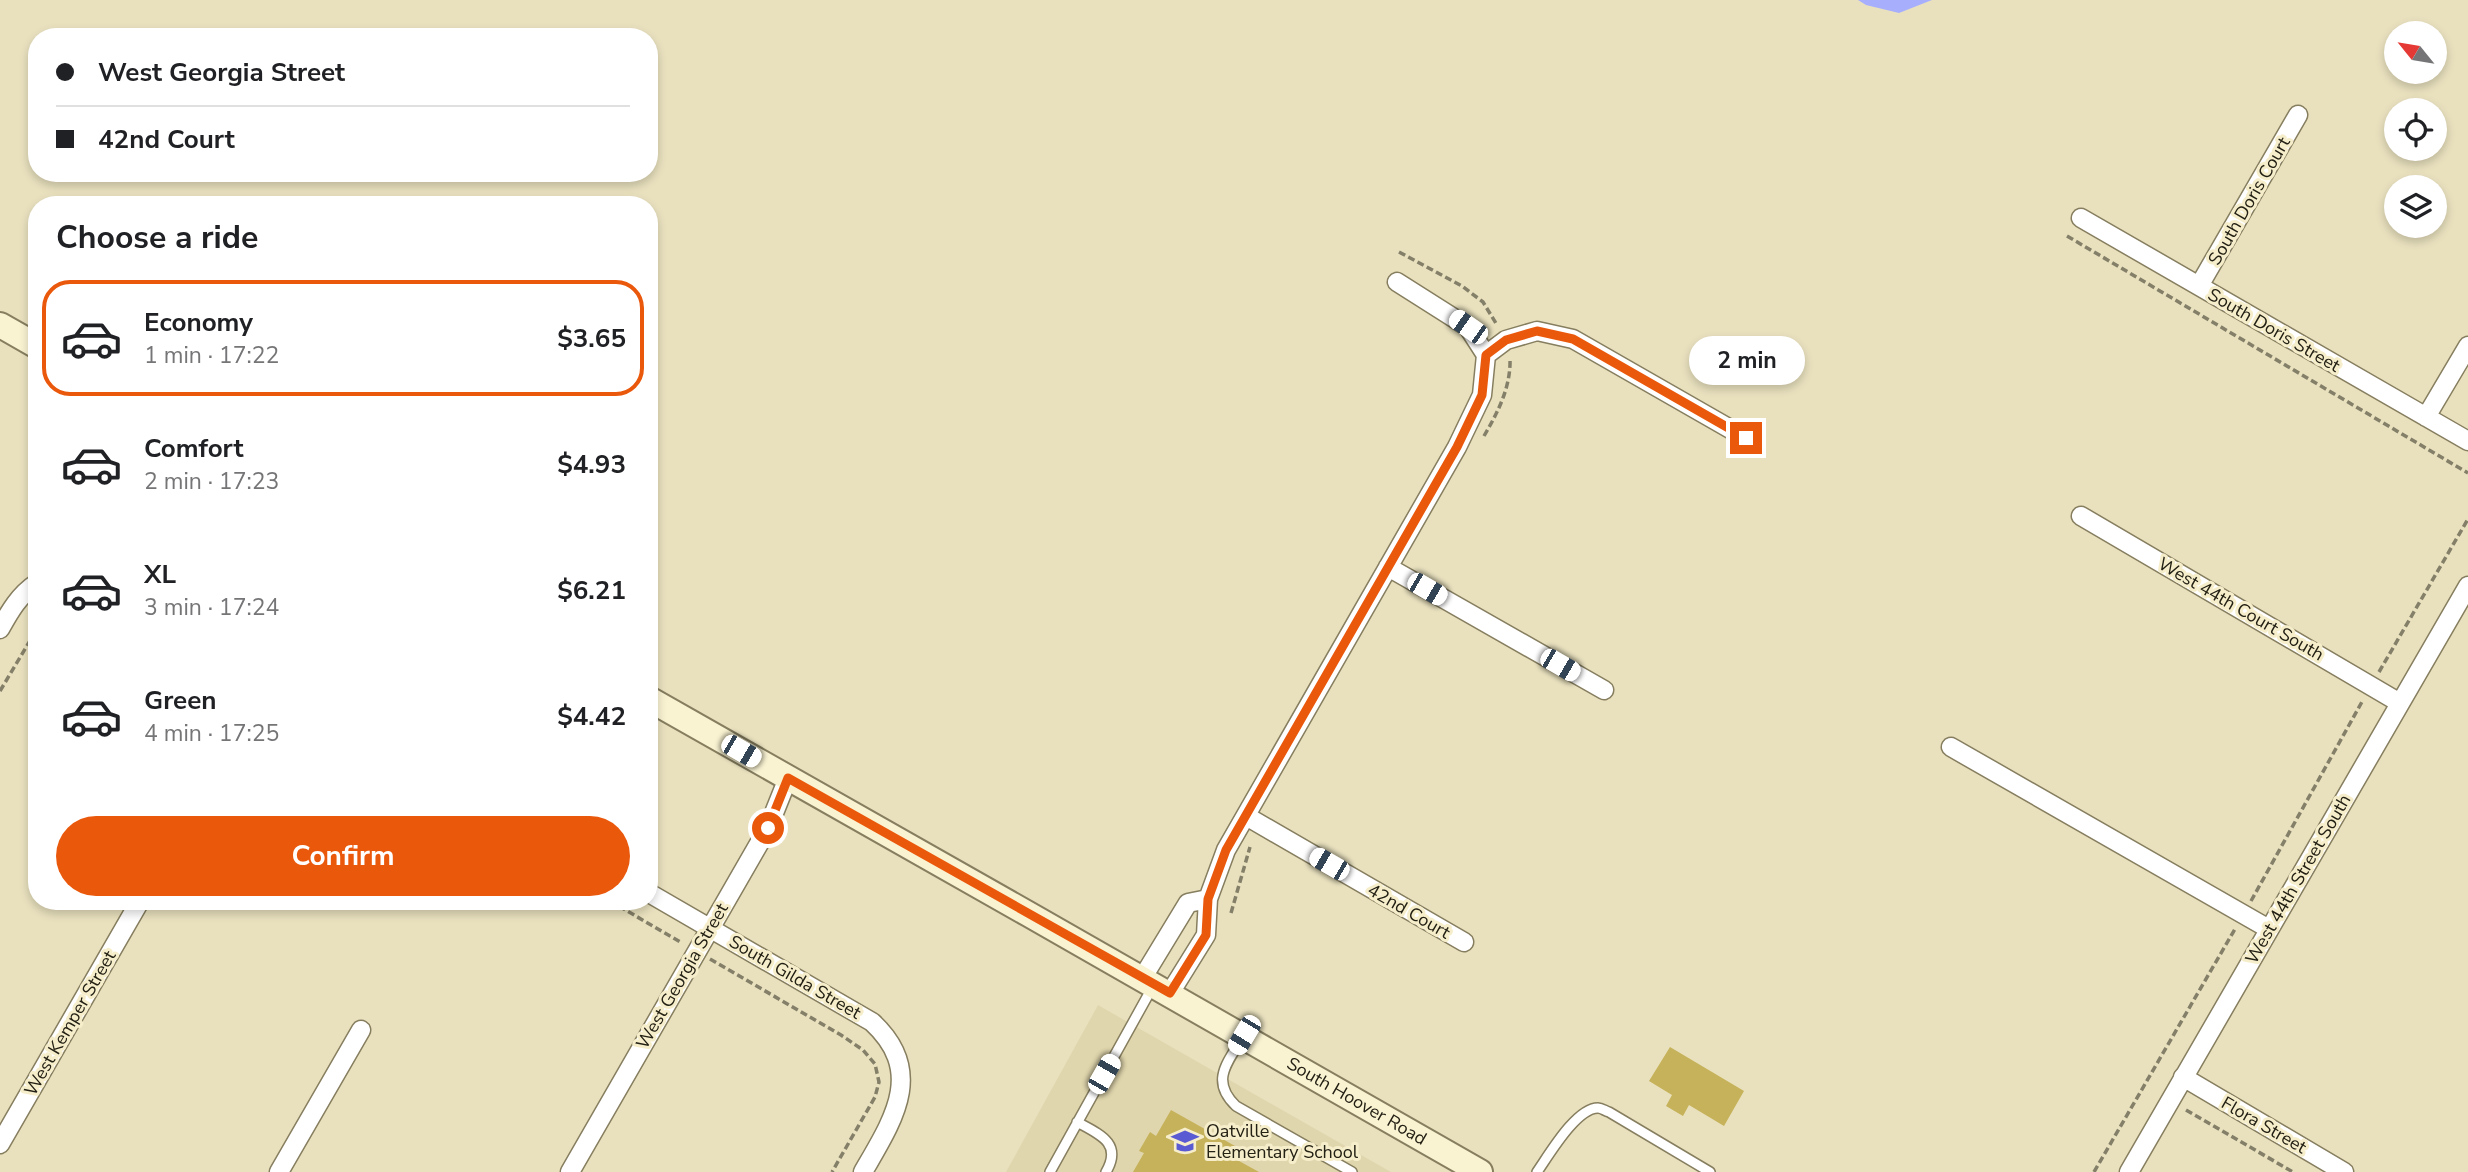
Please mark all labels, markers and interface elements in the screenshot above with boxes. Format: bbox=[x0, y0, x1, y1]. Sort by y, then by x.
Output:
north arrow bbox=[2384, 21, 2446, 84]
map controls bbox=[2384, 21, 2447, 238]
text: West Georgia Street bbox=[98, 55, 345, 90]
button: locate bbox=[2384, 98, 2447, 161]
text: 42nd Court bbox=[98, 122, 235, 157]
street label: South Doris Court bbox=[2203, 132, 2296, 270]
button: layers bbox=[2384, 175, 2447, 238]
text: Choose a ride bbox=[56, 216, 258, 259]
street label: South Doris Street bbox=[2204, 282, 2345, 378]
text: Economy bbox=[144, 305, 253, 340]
car bbox=[1445, 306, 1492, 348]
icon: car bbox=[60, 307, 123, 370]
text: $3.65 bbox=[557, 321, 626, 356]
callout: 2 min bbox=[1688, 336, 1804, 386]
text: 1 min · 17:22 bbox=[144, 340, 279, 371]
text: 2 min bbox=[1717, 345, 1777, 376]
route end bbox=[1730, 422, 1762, 454]
text: Comfort bbox=[144, 431, 244, 466]
icon: car bbox=[60, 433, 123, 496]
text: $4.93 bbox=[557, 447, 626, 482]
text: 2 min · 17:23 bbox=[144, 466, 279, 497]
street label: West 44th Court South bbox=[2154, 552, 2328, 666]
text: XL bbox=[144, 557, 176, 592]
icon: car bbox=[60, 559, 123, 622]
car bbox=[1404, 569, 1451, 609]
text: $6.21 bbox=[557, 573, 626, 608]
text: 3 min · 17:24 bbox=[144, 592, 279, 623]
car bbox=[1537, 645, 1584, 685]
text: Green bbox=[144, 683, 217, 718]
icon: car bbox=[60, 685, 123, 748]
text: $4.42 bbox=[557, 699, 626, 734]
text: 4 min · 17:25 bbox=[144, 718, 279, 749]
car bbox=[718, 731, 765, 771]
street label: West 44th Street South bbox=[2240, 790, 2356, 968]
route start bbox=[752, 812, 784, 844]
button: Confirm bbox=[56, 816, 630, 896]
car bbox=[1306, 844, 1353, 884]
street label: 42nd Court bbox=[1363, 878, 1455, 945]
street label: West Georgia Street bbox=[630, 898, 734, 1053]
street label: South Gilda Street bbox=[725, 929, 866, 1025]
street label: West Kemper Street bbox=[19, 945, 122, 1100]
car bbox=[1225, 1012, 1264, 1058]
car bbox=[1085, 1051, 1124, 1097]
street label: South Hoover Road bbox=[1282, 1051, 1431, 1151]
street label: Flora Street bbox=[2217, 1091, 2312, 1159]
place label: Oatville Elementary School bbox=[1206, 1119, 1359, 1164]
school or university icon: Oatville Elementary School bbox=[1170, 1126, 1200, 1156]

